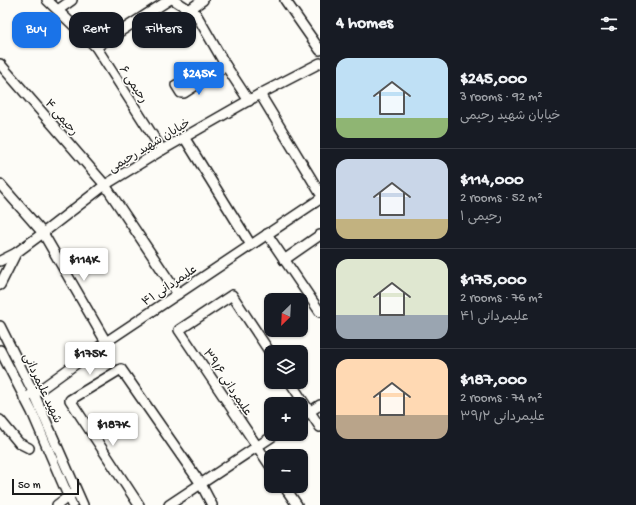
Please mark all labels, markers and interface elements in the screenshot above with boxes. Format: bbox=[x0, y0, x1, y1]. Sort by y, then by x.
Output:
chip: Buy bbox=[12, 12, 61, 48]
chip: Rent bbox=[69, 12, 124, 48]
chip: Filters bbox=[132, 12, 196, 48]
icon: filters bbox=[598, 13, 620, 35]
text: 4 homes bbox=[336, 14, 393, 34]
pin: $245K bbox=[171, 62, 227, 96]
street label: رحیمی ۶ bbox=[115, 63, 150, 106]
text: $245K bbox=[183, 67, 215, 82]
text: $245,000 bbox=[460, 70, 527, 90]
icon: home bbox=[368, 74, 416, 122]
text: 3 rooms · 92 m² bbox=[460, 90, 543, 105]
street label: رحیمی ۴ bbox=[41, 97, 80, 139]
text: خیابان شهید رحیمی bbox=[460, 109, 561, 124]
street label: خیابان شهید رحیمی bbox=[106, 116, 193, 177]
text: $114,000 bbox=[460, 171, 524, 191]
icon: home bbox=[368, 175, 416, 223]
text: 2 rooms · 52 m² bbox=[460, 191, 542, 206]
text: رحیمی ۱ bbox=[460, 210, 502, 225]
pin: $114K bbox=[56, 248, 112, 282]
text: $114K bbox=[69, 253, 99, 268]
street label: علیمردانی ۴۱ bbox=[140, 263, 200, 310]
text: $175,000 bbox=[460, 271, 527, 291]
icon: home bbox=[368, 275, 416, 323]
text: 2 rooms · 76 m² bbox=[460, 291, 543, 306]
north arrow bbox=[264, 293, 308, 337]
map controls bbox=[264, 293, 308, 493]
text: علیمردانی ۴۱ bbox=[460, 310, 528, 325]
pin: $175K bbox=[62, 342, 118, 376]
button: layers bbox=[264, 345, 308, 389]
text: $175K bbox=[74, 347, 106, 362]
street label: علیمردانی ۳۹/۶ bbox=[199, 347, 255, 419]
street label: شهید علیمردانی bbox=[19, 352, 64, 426]
text: $187,000 bbox=[460, 371, 527, 391]
icon: home bbox=[368, 375, 416, 423]
text: 2 rooms · 74 m² bbox=[460, 391, 542, 406]
button: + bbox=[264, 397, 308, 441]
text: علیمردانی ۳۹/۲ bbox=[460, 410, 545, 425]
pin: $187K bbox=[85, 413, 141, 447]
text: $187K bbox=[97, 418, 129, 433]
button: − bbox=[264, 449, 308, 493]
scale bar bbox=[12, 477, 79, 496]
text: 50 m bbox=[18, 480, 40, 492]

